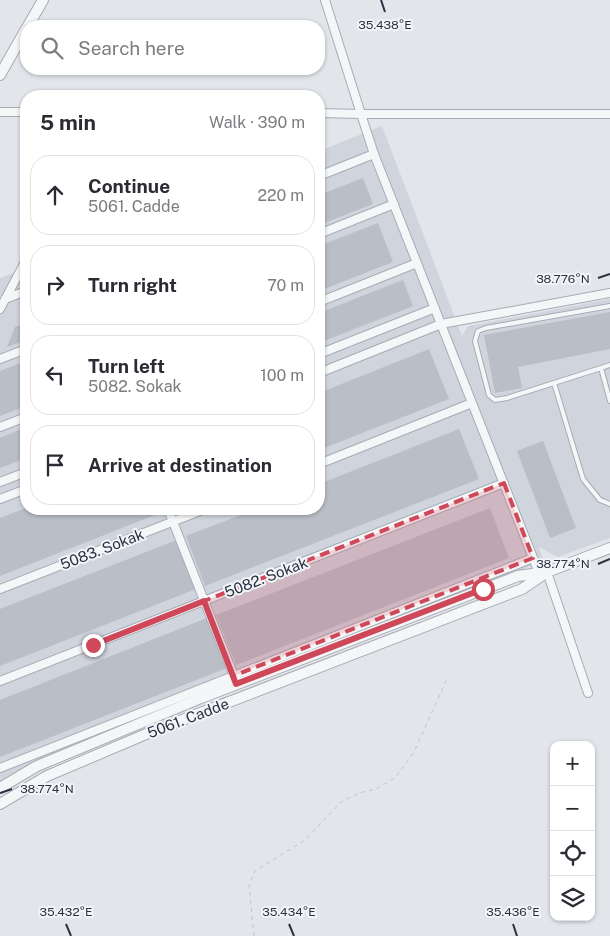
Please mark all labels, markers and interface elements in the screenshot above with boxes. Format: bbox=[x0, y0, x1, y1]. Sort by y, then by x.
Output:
text: 35.438°E bbox=[358, 18, 412, 32]
search box bbox=[20, 20, 325, 75]
icon: search bbox=[38, 34, 66, 62]
text: Search here bbox=[78, 37, 185, 59]
text: 5 min bbox=[40, 110, 96, 135]
text: Walk · 390 m bbox=[209, 113, 305, 132]
text: Continue bbox=[88, 175, 170, 197]
icon: ahead bbox=[41, 181, 69, 209]
text: 220 m bbox=[257, 186, 304, 205]
text: 5061. Cadde bbox=[88, 197, 180, 216]
icon: right bbox=[41, 271, 69, 299]
text: 38.776°N bbox=[536, 272, 590, 286]
text: Turn right bbox=[88, 274, 177, 296]
text: 70 m bbox=[267, 276, 304, 295]
text: Turn left bbox=[88, 355, 165, 377]
icon: left bbox=[41, 361, 69, 389]
text: 100 m bbox=[260, 366, 304, 385]
text: 5082. Sokak bbox=[88, 377, 182, 396]
icon: arrive bbox=[41, 451, 69, 479]
text: Arrive at destination bbox=[88, 454, 272, 476]
street label: 5083. Sokak bbox=[58, 525, 146, 573]
street label: 5082. Sokak bbox=[222, 553, 310, 601]
text: 38.774°N bbox=[536, 557, 590, 571]
route start bbox=[472, 578, 495, 601]
route end bbox=[82, 634, 105, 657]
street label: 5061. Cadde bbox=[145, 695, 231, 741]
map controls bbox=[550, 741, 595, 921]
button: + bbox=[550, 741, 595, 786]
text: 38.774°N bbox=[20, 782, 74, 796]
button: − bbox=[550, 786, 595, 831]
button: locate bbox=[550, 831, 595, 876]
button: layers bbox=[550, 876, 595, 921]
text: 35.432°E bbox=[39, 905, 93, 919]
text: 35.434°E bbox=[262, 905, 316, 919]
text: 35.436°E bbox=[486, 905, 540, 919]

